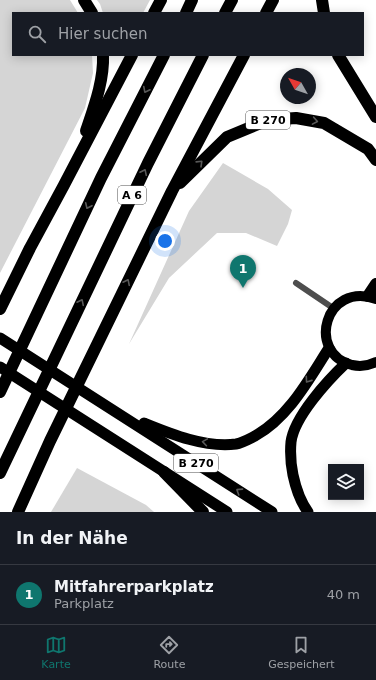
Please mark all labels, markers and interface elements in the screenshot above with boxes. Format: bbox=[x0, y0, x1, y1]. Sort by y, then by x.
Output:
search box bbox=[12, 12, 364, 56]
icon: search bbox=[26, 23, 48, 45]
text: Hier suchen bbox=[58, 25, 147, 43]
north arrow bbox=[280, 68, 316, 104]
one-way arrow bbox=[143, 85, 151, 93]
road number: B 270 bbox=[246, 111, 290, 129]
one-way arrow bbox=[312, 116, 318, 125]
one-way arrow bbox=[195, 161, 203, 168]
one-way arrow bbox=[139, 169, 147, 177]
road number: A 6 bbox=[118, 186, 146, 204]
one-way arrow bbox=[85, 202, 93, 209]
your location bbox=[155, 231, 175, 251]
pin: 1 bbox=[230, 255, 256, 288]
one-way arrow bbox=[122, 278, 130, 286]
one-way arrow bbox=[76, 299, 84, 306]
one-way arrow bbox=[305, 376, 313, 383]
one-way arrow bbox=[202, 438, 208, 447]
road number: B 270 bbox=[174, 454, 218, 472]
map controls bbox=[328, 464, 364, 500]
button: layers bbox=[328, 464, 364, 500]
one-way arrow bbox=[236, 488, 243, 496]
text: In der Nähe bbox=[16, 528, 128, 548]
text: Mitfahrerparkplatz bbox=[54, 578, 214, 596]
text: 1 bbox=[24, 587, 34, 602]
text: 40 m bbox=[327, 587, 360, 602]
text: Parkplatz bbox=[54, 596, 114, 611]
tab: Karte bbox=[41, 634, 71, 671]
tab: Route bbox=[153, 634, 185, 671]
tab: Gespeichert bbox=[268, 634, 335, 671]

